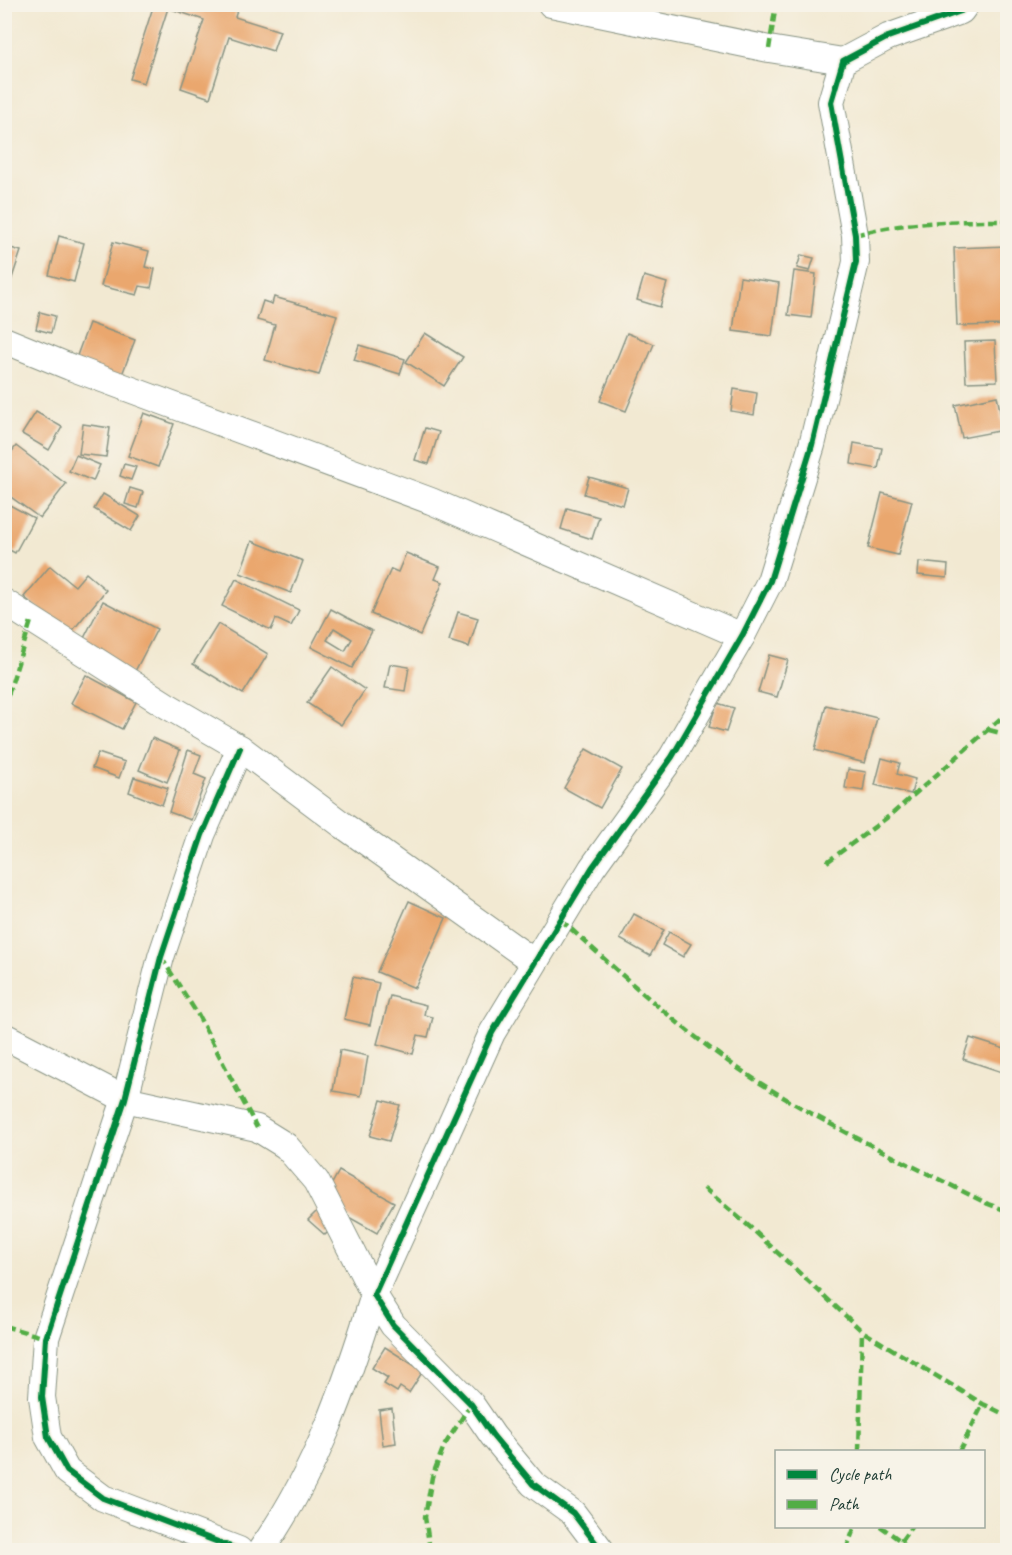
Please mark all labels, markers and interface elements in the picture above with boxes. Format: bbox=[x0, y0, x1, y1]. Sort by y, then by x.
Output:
legend bbox=[775, 1450, 985, 1528]
text: Cycle path bbox=[829, 1463, 892, 1485]
text: Path bbox=[829, 1493, 859, 1515]

